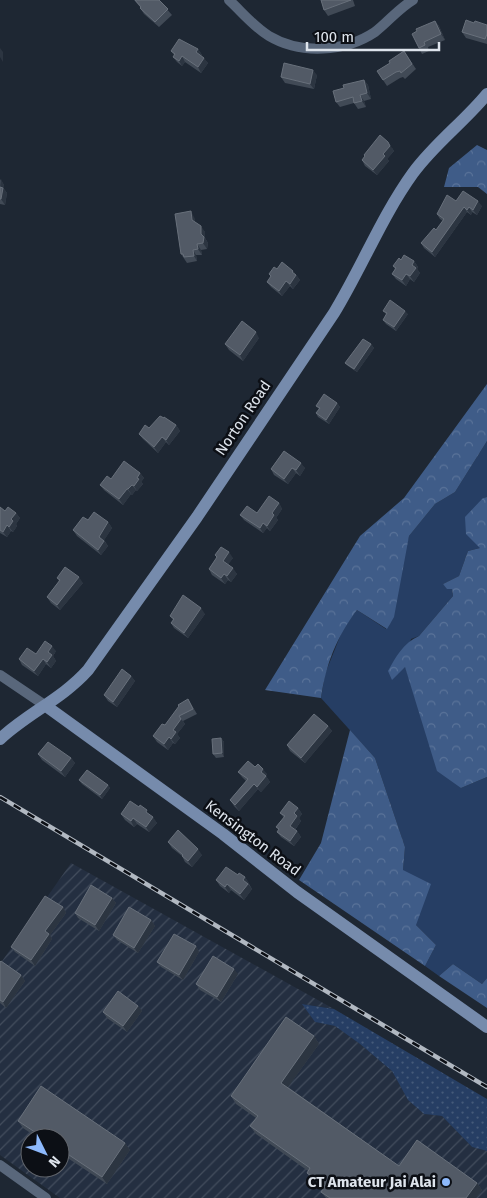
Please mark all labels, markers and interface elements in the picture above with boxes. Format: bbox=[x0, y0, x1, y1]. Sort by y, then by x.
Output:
scale bar bbox=[307, 20, 440, 52]
text: 100 m bbox=[314, 28, 354, 46]
street label: Norton Road bbox=[211, 377, 275, 459]
street label: Kensington Road bbox=[202, 796, 304, 880]
north arrow bbox=[20, 1128, 70, 1178]
text: N bbox=[45, 1152, 64, 1171]
place label: CT Amateur Jai Alai bbox=[308, 1173, 436, 1191]
marker: CT Amateur Jai Alai bbox=[440, 1176, 452, 1188]

